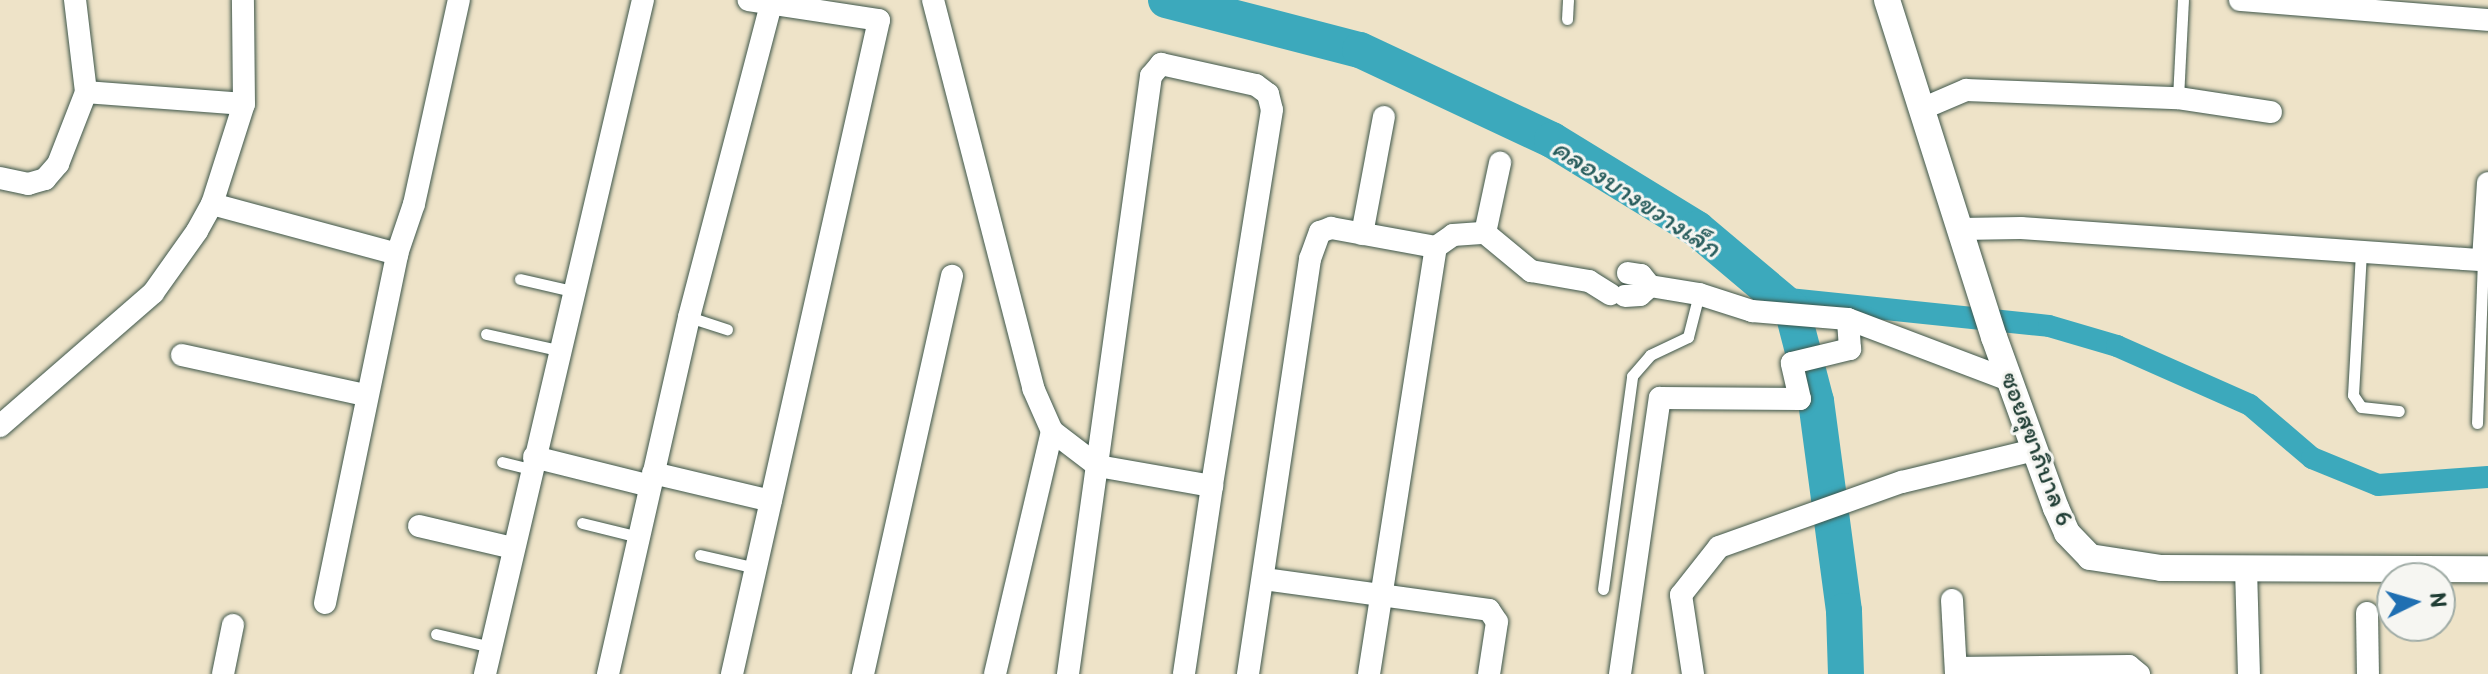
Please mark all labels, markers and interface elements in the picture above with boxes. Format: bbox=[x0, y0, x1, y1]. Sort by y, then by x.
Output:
water label: คลองบางขวางเล็ก bbox=[1546, 130, 1728, 264]
street label: ซอยสุขาภิบาล 6 bbox=[1993, 368, 2081, 530]
north arrow bbox=[2376, 562, 2456, 642]
text: N bbox=[2424, 591, 2453, 609]

